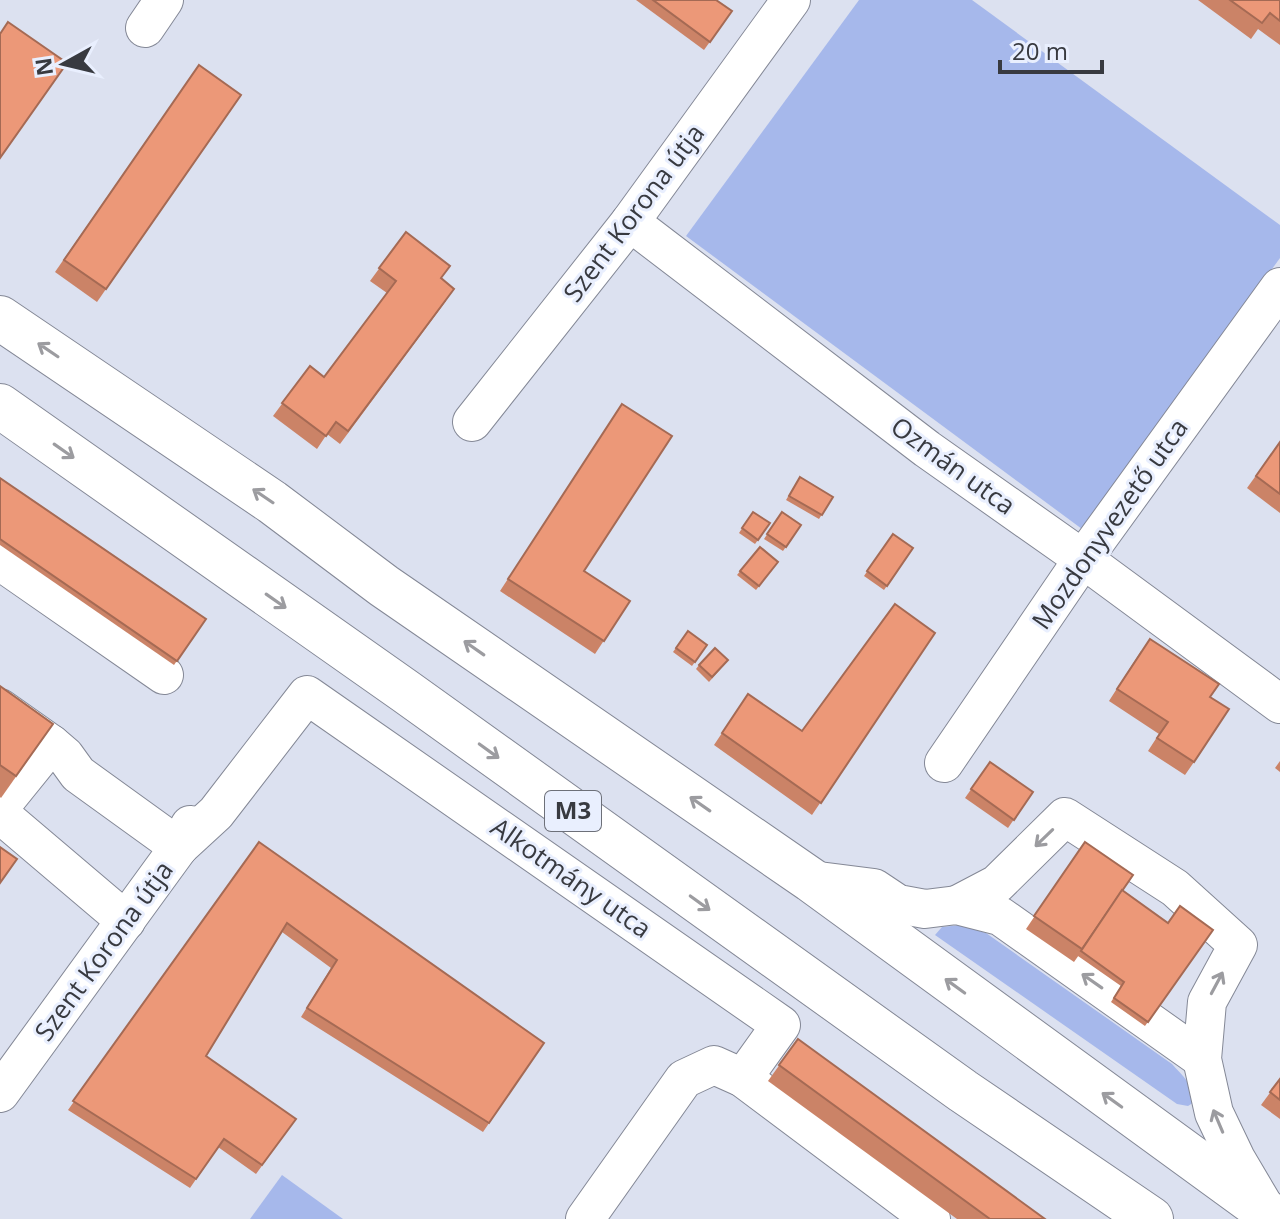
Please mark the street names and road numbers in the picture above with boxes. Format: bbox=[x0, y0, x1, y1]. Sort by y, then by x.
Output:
street label: Szent Korona útja bbox=[554, 116, 712, 309]
street label: Ozmán utca bbox=[884, 408, 1023, 523]
street label: Mozdonyvezető utca bbox=[1023, 411, 1196, 636]
road number: M3 bbox=[545, 791, 601, 831]
street label: Alkotmány utca bbox=[484, 809, 659, 946]
street label: Szent Korona útja bbox=[26, 853, 181, 1048]

